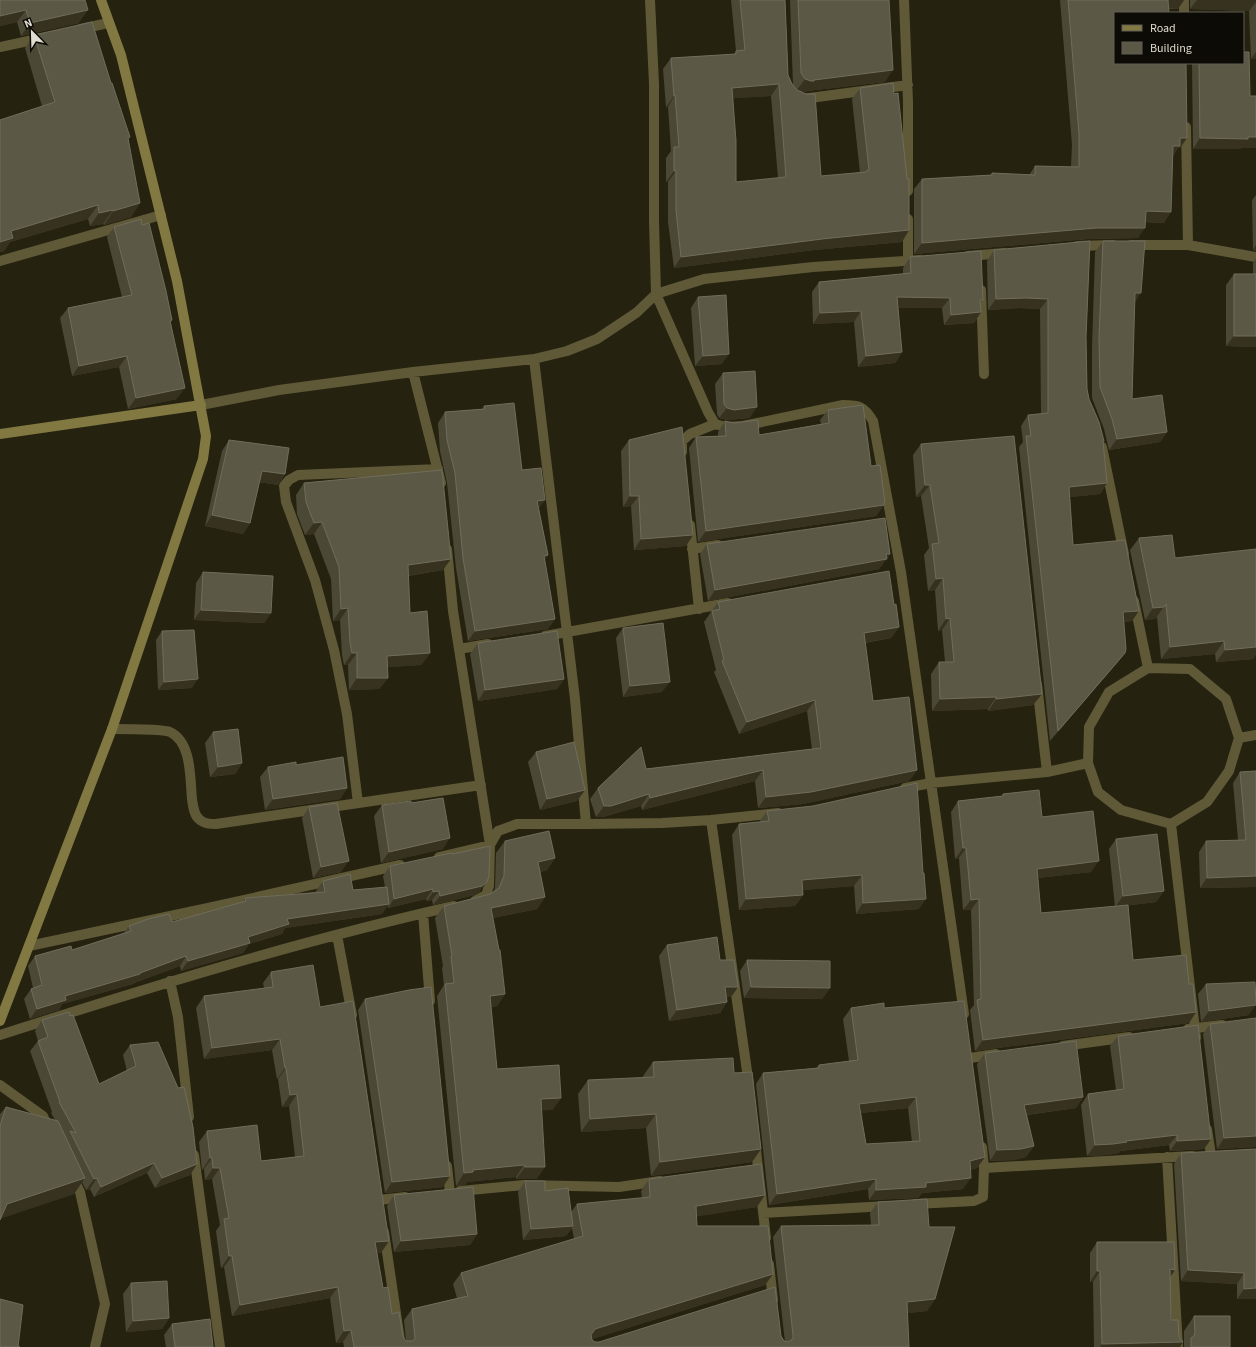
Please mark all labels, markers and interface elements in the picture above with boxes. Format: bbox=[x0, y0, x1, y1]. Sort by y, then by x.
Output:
north arrow bbox=[12, 12, 52, 52]
legend bbox=[1114, 12, 1244, 64]
text: N bbox=[22, 15, 35, 32]
text: Road bbox=[1150, 20, 1176, 37]
text: Building bbox=[1150, 40, 1192, 57]

